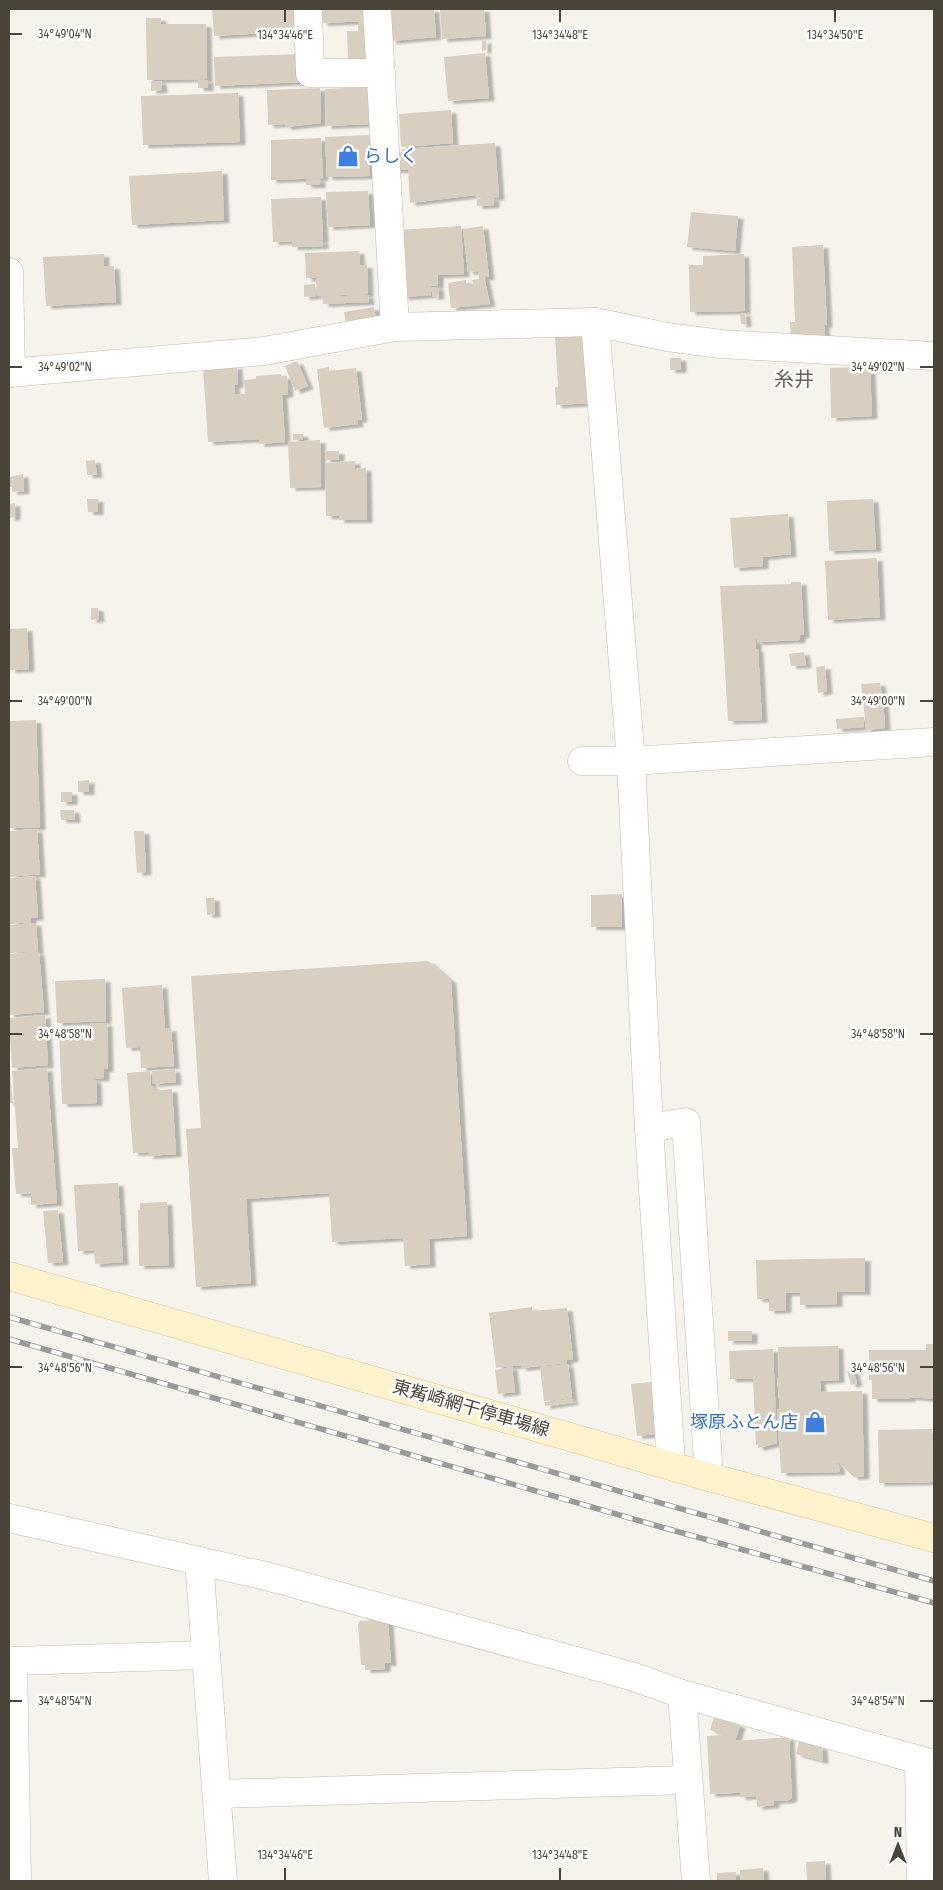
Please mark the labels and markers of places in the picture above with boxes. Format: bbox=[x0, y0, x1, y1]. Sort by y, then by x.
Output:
shop icon: らしく bbox=[335, 143, 361, 169]
place label: らしく bbox=[364, 145, 418, 167]
shop icon: 塚原ふとん店 bbox=[802, 1409, 828, 1435]
place label: 塚原ふとん店 bbox=[690, 1411, 798, 1433]

